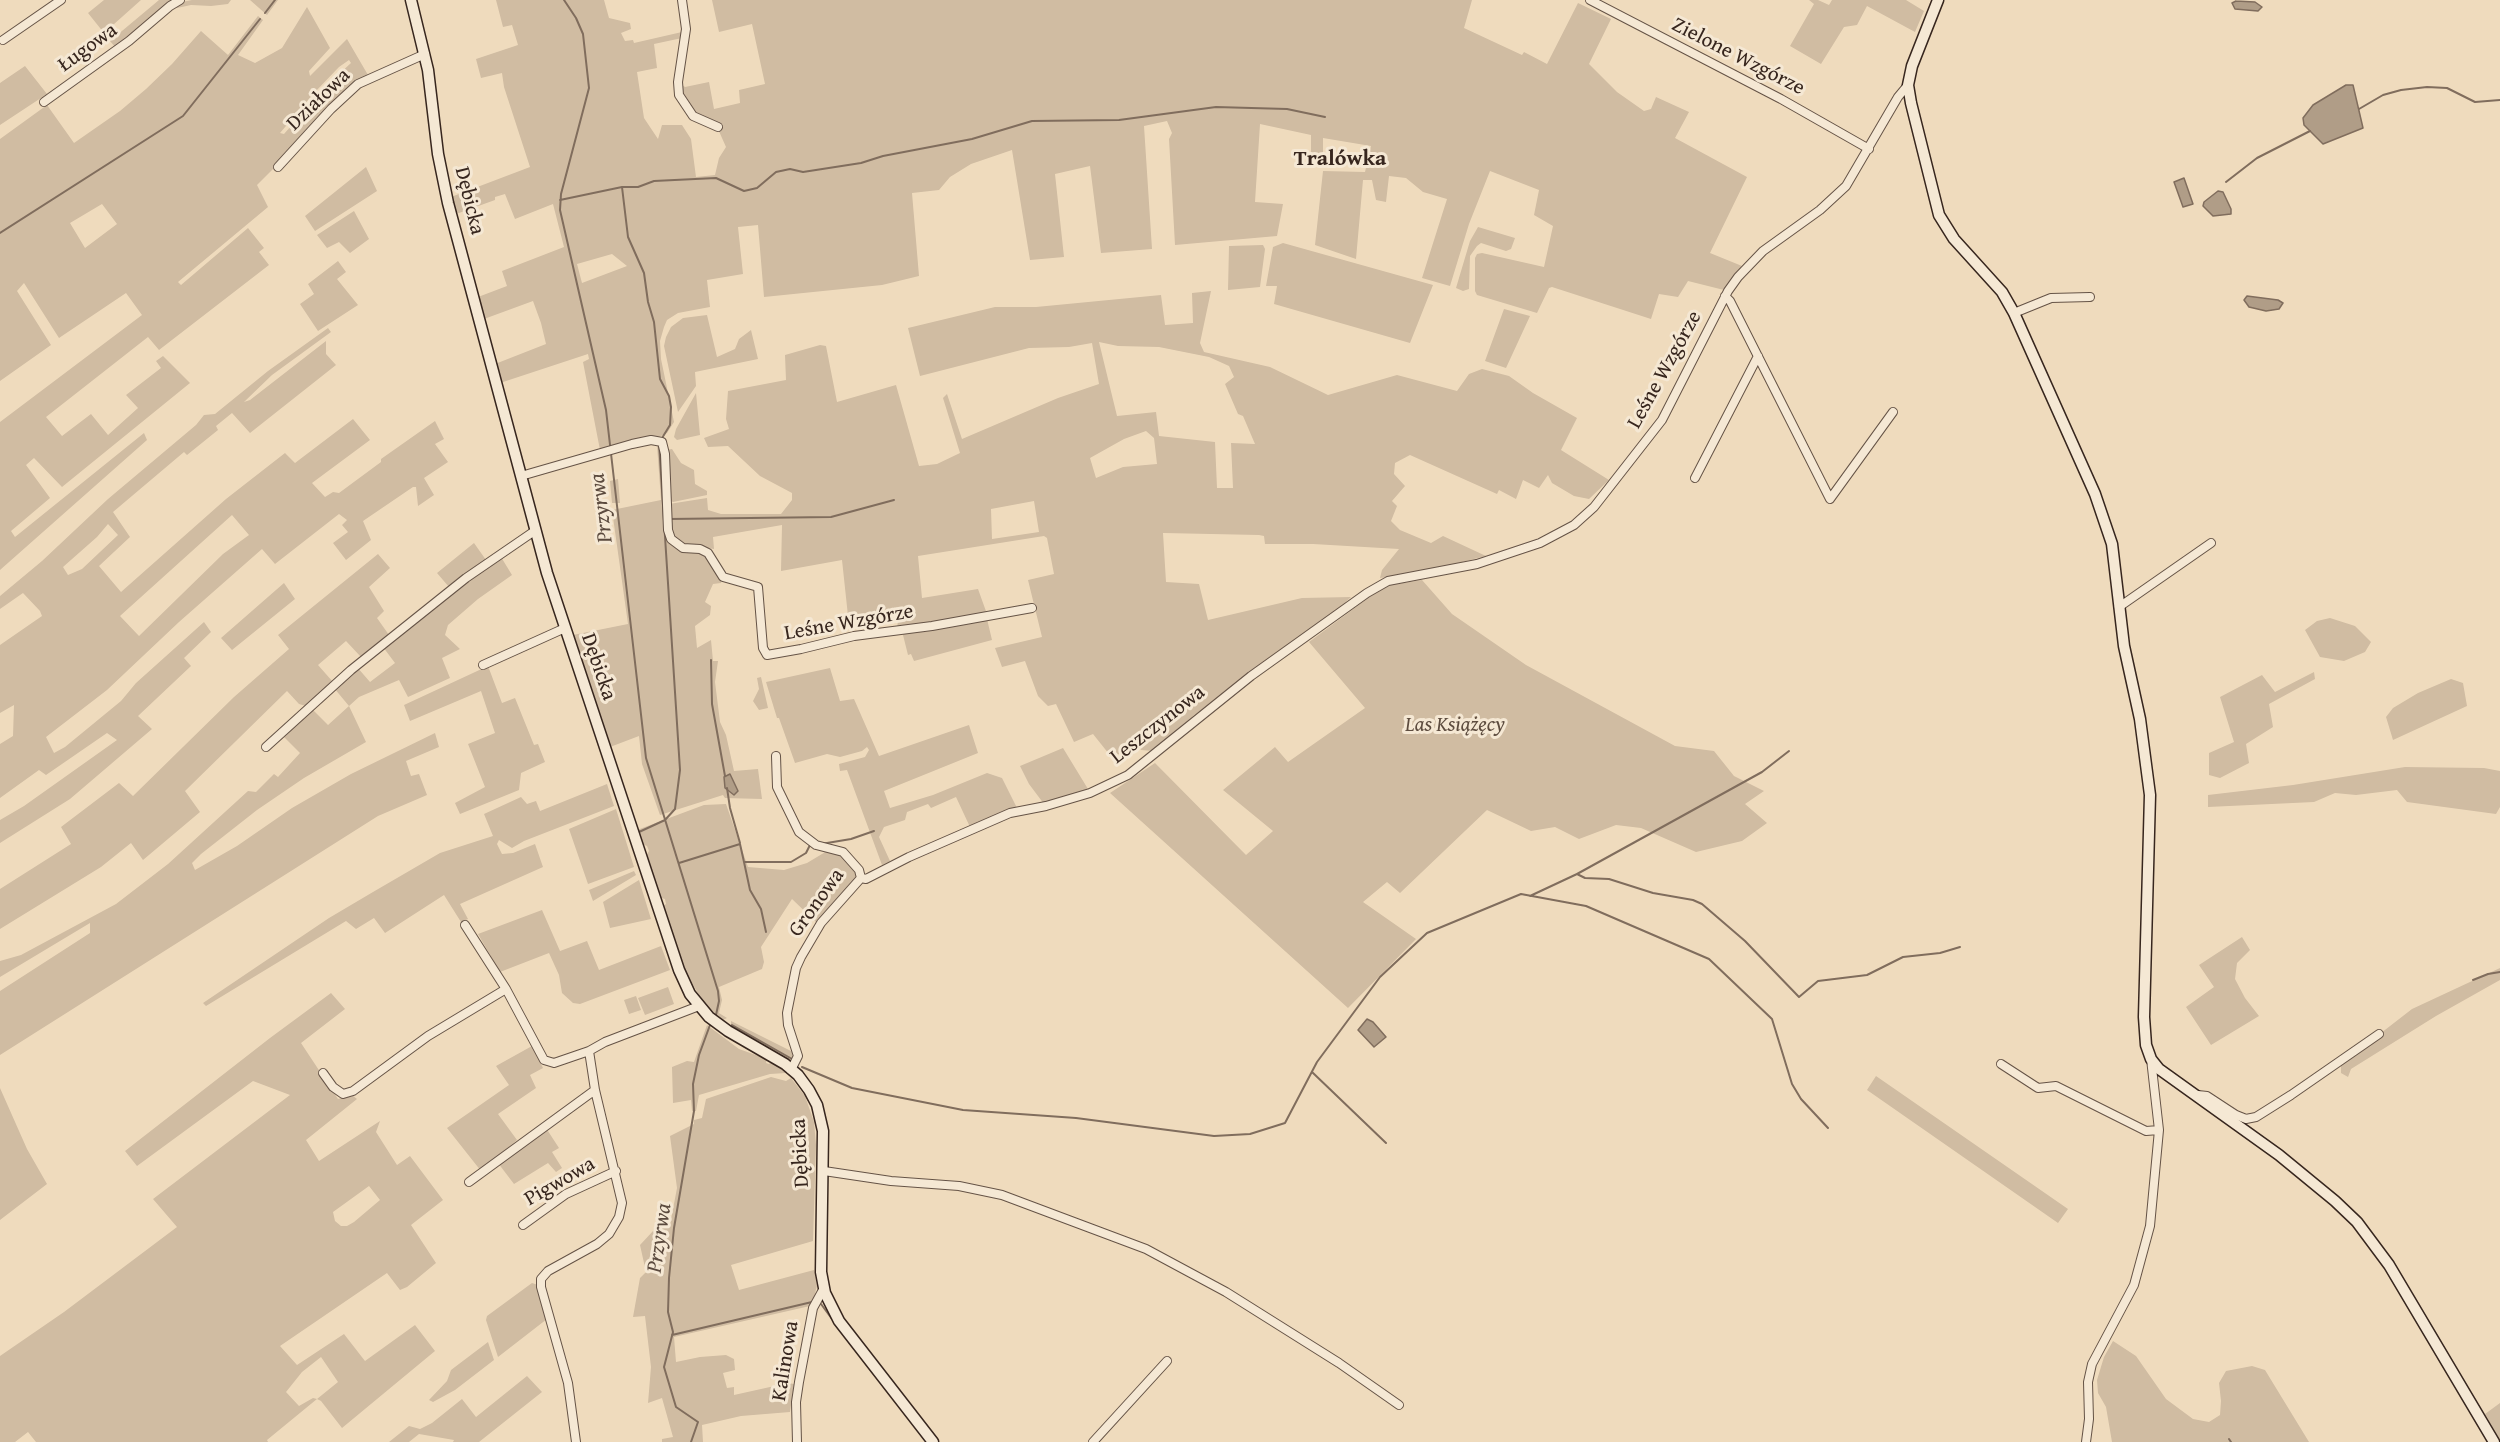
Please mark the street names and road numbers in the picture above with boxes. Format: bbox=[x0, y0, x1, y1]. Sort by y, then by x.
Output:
street label: Zielone Wzgórze bbox=[1667, 13, 1809, 101]
street label: Ługowa bbox=[54, 18, 122, 78]
street label: Działowa bbox=[282, 64, 356, 136]
street label: Dębicka bbox=[448, 164, 490, 238]
street label: Leśne Wzgórze bbox=[1622, 307, 1708, 433]
street label: Leśne Wzgórze bbox=[783, 599, 915, 647]
street label: Dębicka bbox=[575, 630, 621, 704]
street label: Leszczynowa bbox=[1106, 680, 1210, 770]
street label: Gronowa bbox=[784, 864, 850, 942]
street label: Dębicka bbox=[787, 1118, 815, 1188]
street label: Pigwowa bbox=[520, 1152, 600, 1212]
street label: Kalinowa bbox=[767, 1319, 805, 1403]

